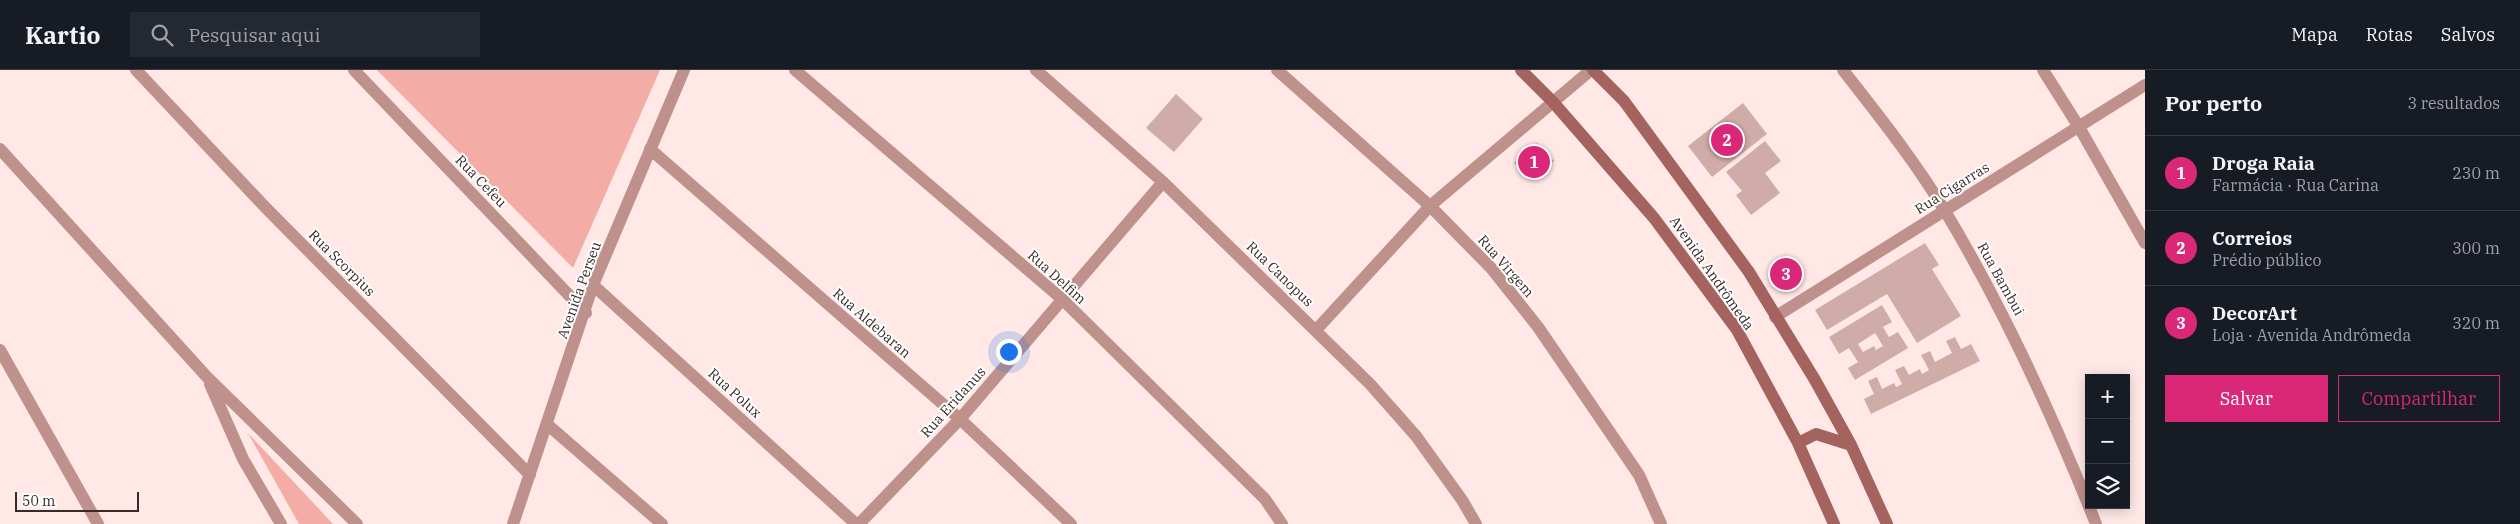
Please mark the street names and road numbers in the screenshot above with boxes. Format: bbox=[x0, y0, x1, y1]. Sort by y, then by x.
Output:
street label: Rua Cefeu bbox=[452, 151, 511, 211]
street label: Rua Cigarras bbox=[1911, 158, 1993, 218]
street label: Avenida Andrômeda bbox=[1666, 212, 1758, 334]
street label: Rua Scorpius bbox=[305, 226, 379, 300]
street label: Rua Virgem bbox=[1474, 231, 1538, 301]
street label: Rua Canopus bbox=[1243, 238, 1317, 311]
street label: Avenida Perseu bbox=[553, 239, 605, 341]
street label: Rua Bambui bbox=[1974, 239, 2028, 319]
street label: Rua Delfim bbox=[1024, 246, 1090, 308]
street label: Rua Aldebaran bbox=[829, 284, 915, 362]
street label: Rua Eridanus bbox=[917, 363, 990, 441]
street label: Rua Polux bbox=[704, 364, 766, 422]

